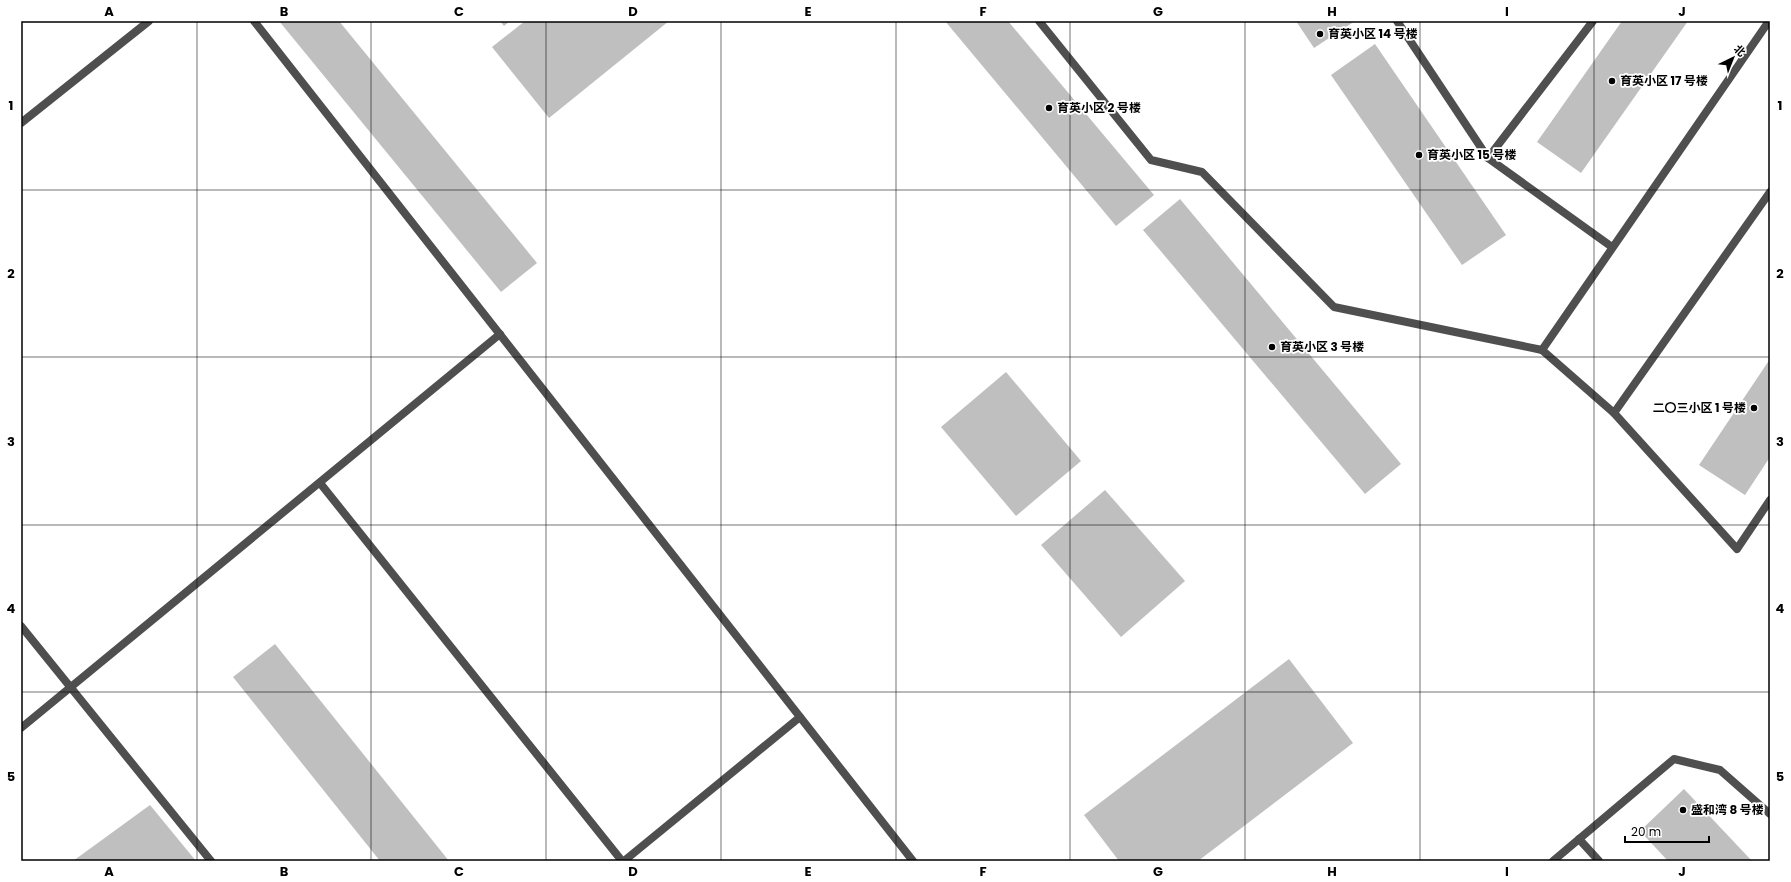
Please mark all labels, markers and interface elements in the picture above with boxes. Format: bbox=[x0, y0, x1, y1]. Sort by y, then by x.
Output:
text: A bbox=[104, 2, 114, 21]
text: B bbox=[280, 2, 289, 21]
text: C bbox=[454, 2, 464, 21]
text: D bbox=[628, 2, 638, 21]
text: E bbox=[804, 2, 812, 21]
text: F bbox=[979, 2, 987, 21]
text: G bbox=[1153, 2, 1163, 21]
text: H bbox=[1327, 2, 1337, 21]
text: I bbox=[1505, 2, 1509, 21]
text: J bbox=[1678, 2, 1686, 21]
place label: 育英小区 14 号楼 bbox=[1328, 25, 1418, 42]
marker: 育英小区 14 号楼 bbox=[1315, 29, 1325, 39]
north arrow bbox=[1713, 38, 1753, 78]
text: 北 bbox=[1730, 41, 1749, 60]
place label: 育英小区 17 号楼 bbox=[1620, 72, 1708, 89]
marker: 育英小区 17 号楼 bbox=[1607, 76, 1617, 86]
text: 1 bbox=[9, 96, 13, 115]
text: 1 bbox=[1778, 96, 1782, 115]
place label: 育英小区 2 号楼 bbox=[1057, 99, 1141, 116]
marker: 育英小区 2 号楼 bbox=[1044, 103, 1054, 113]
place label: 育英小区 15 号楼 bbox=[1427, 146, 1516, 163]
marker: 育英小区 15 号楼 bbox=[1414, 150, 1424, 160]
text: 2 bbox=[7, 264, 15, 283]
text: 2 bbox=[1776, 264, 1784, 283]
place label: 育英小区 3 号楼 bbox=[1280, 338, 1364, 355]
marker: 育英小区 3 号楼 bbox=[1267, 342, 1277, 352]
place label: 二〇三小区 1 号楼 bbox=[1652, 399, 1746, 416]
marker: 二〇三小区 1 号楼 bbox=[1749, 403, 1759, 413]
text: 3 bbox=[7, 432, 15, 451]
text: 3 bbox=[1776, 432, 1784, 451]
text: 4 bbox=[7, 599, 16, 618]
text: 4 bbox=[1776, 599, 1785, 618]
text: 5 bbox=[7, 767, 15, 786]
text: 5 bbox=[1776, 767, 1784, 786]
place label: 盛和湾 8 号楼 bbox=[1691, 801, 1764, 818]
marker: 盛和湾 8 号楼 bbox=[1678, 805, 1688, 815]
scale bar bbox=[1625, 818, 1709, 844]
text: 20 m bbox=[1631, 823, 1661, 840]
text: A bbox=[104, 862, 114, 881]
text: B bbox=[280, 862, 289, 881]
text: C bbox=[454, 862, 464, 881]
text: D bbox=[628, 862, 638, 881]
text: E bbox=[804, 862, 812, 881]
text: F bbox=[979, 862, 987, 881]
text: G bbox=[1153, 862, 1163, 881]
text: H bbox=[1327, 862, 1337, 881]
text: I bbox=[1505, 862, 1509, 881]
text: J bbox=[1678, 862, 1686, 881]

